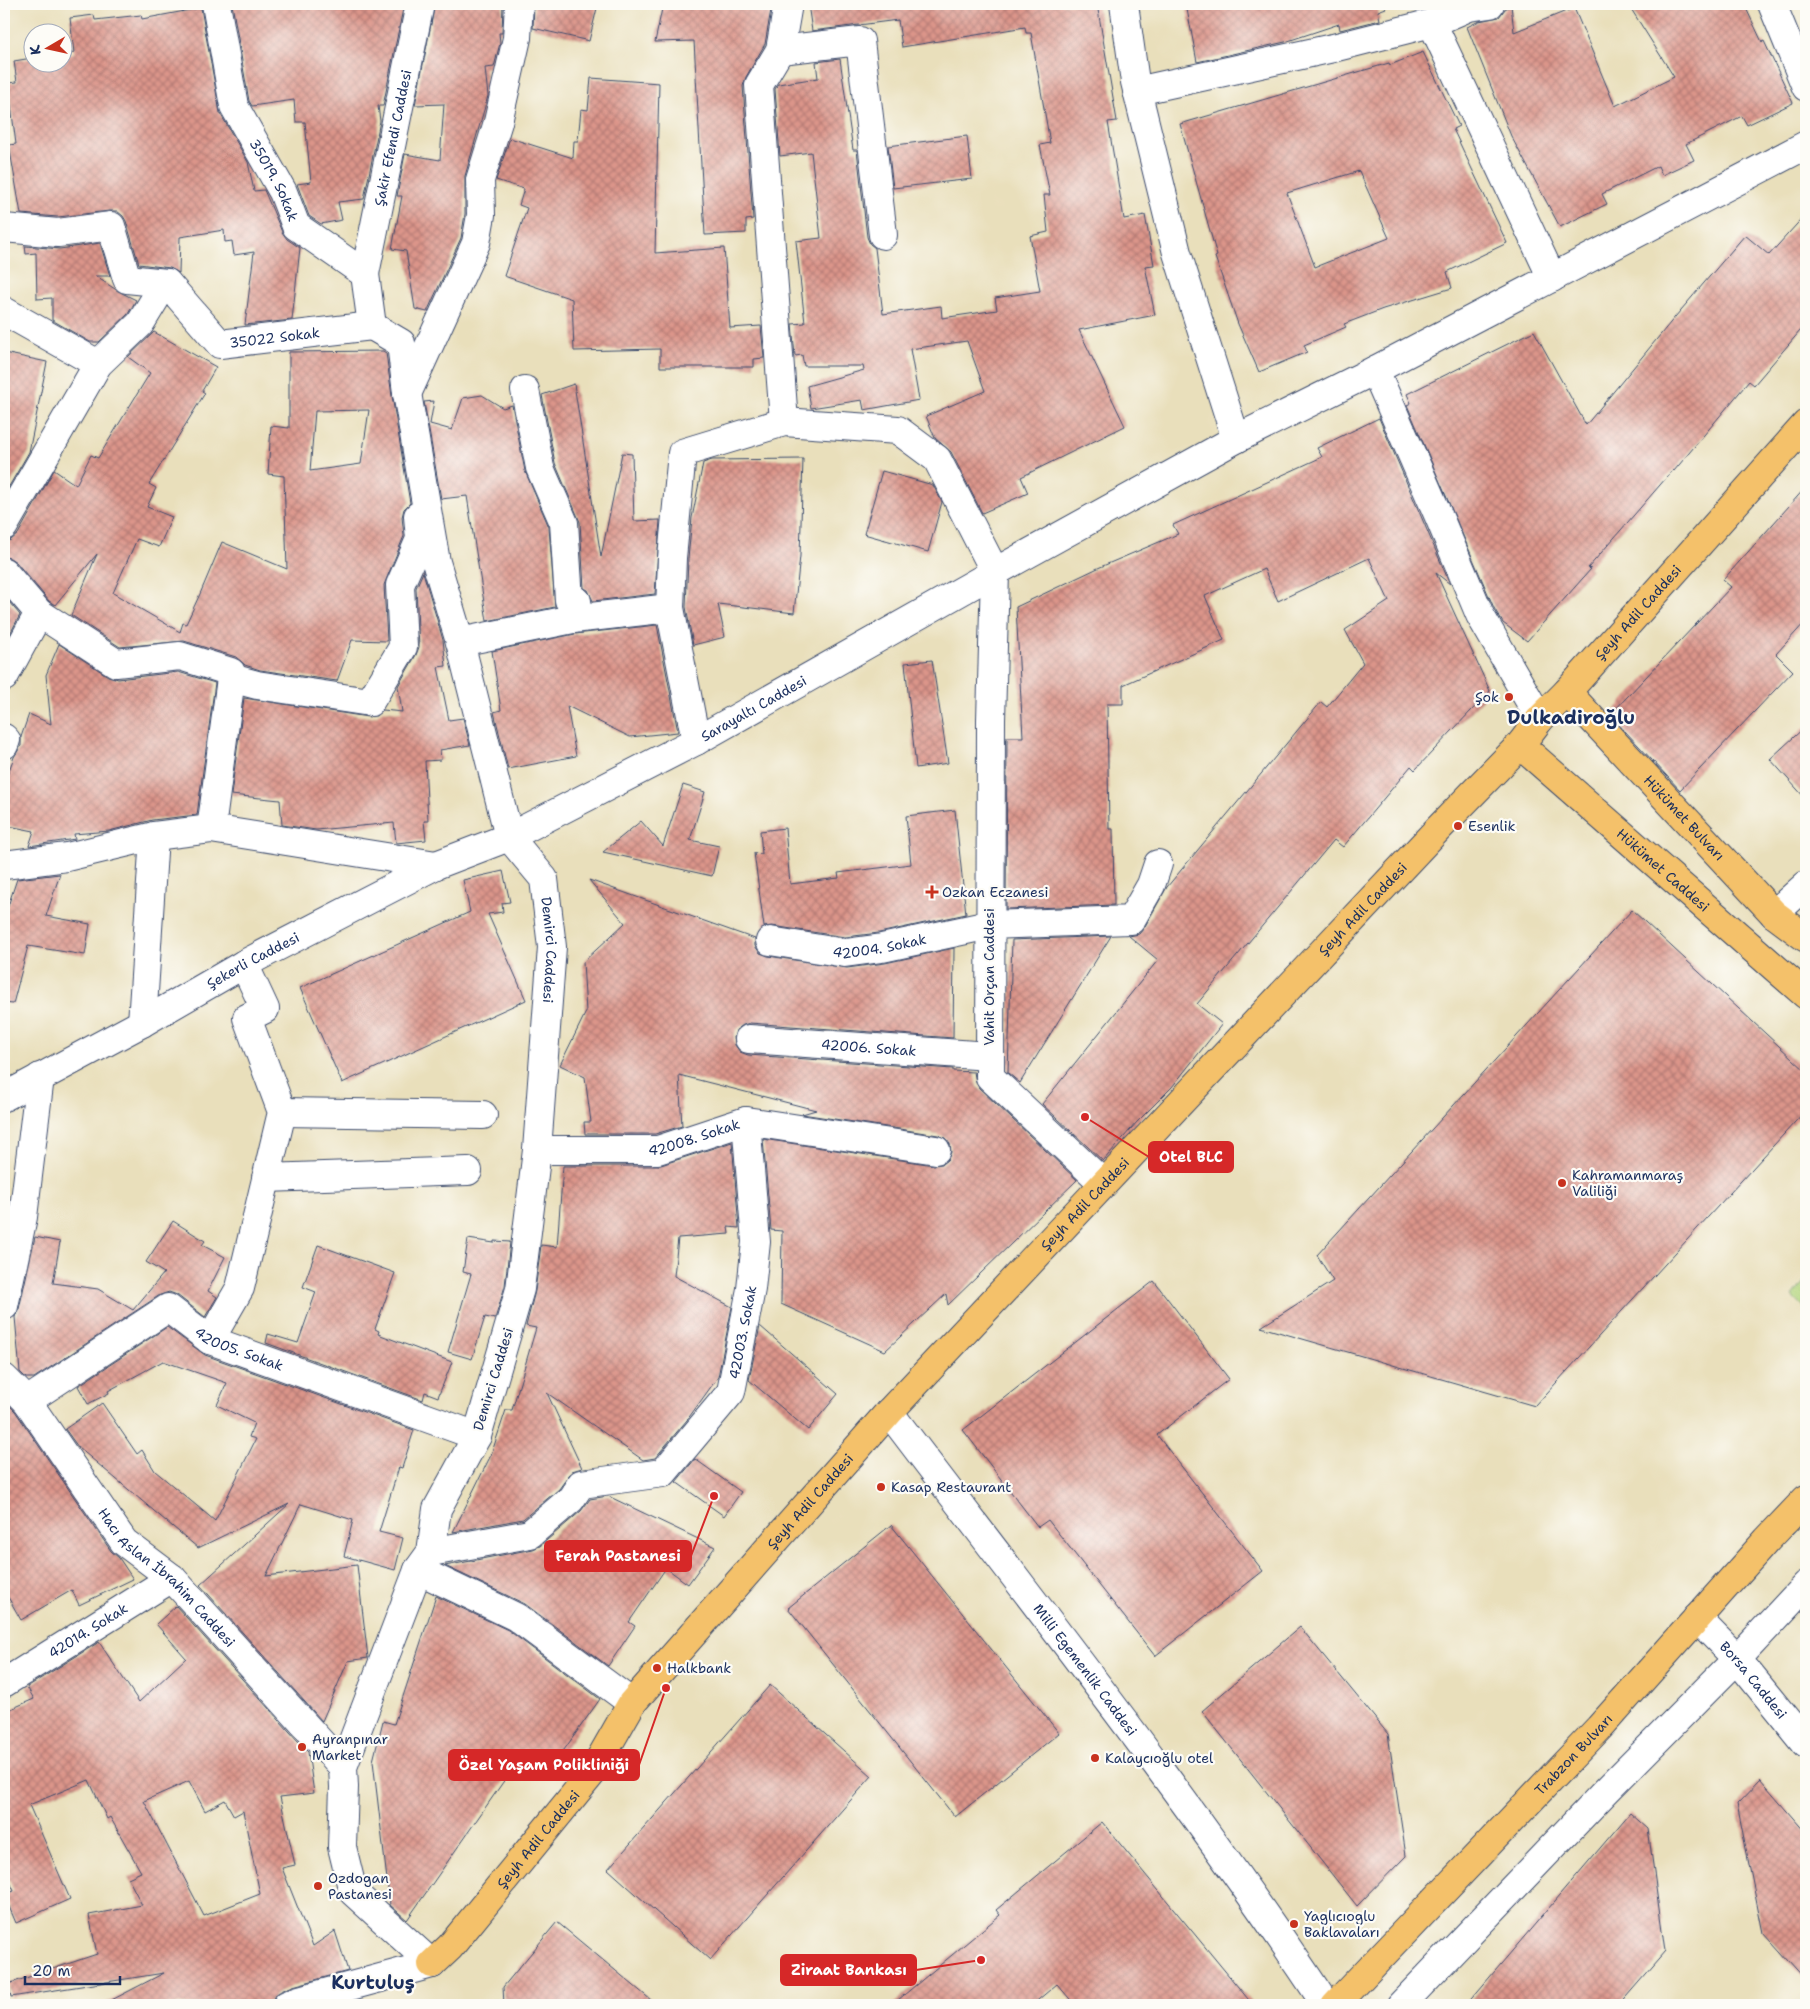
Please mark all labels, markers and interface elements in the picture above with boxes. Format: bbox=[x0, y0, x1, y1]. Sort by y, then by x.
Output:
north arrow bbox=[22, 22, 72, 72]
text: K bbox=[25, 43, 45, 56]
street label: Şakir Efendi Caddesi bbox=[370, 68, 415, 208]
street label: 35019. Sokak bbox=[246, 136, 302, 224]
street label: 35022 Sokak bbox=[228, 323, 321, 352]
street label: Şeyh Adil Caddesi bbox=[1591, 561, 1685, 664]
street label: Sarayaltı Caddesi bbox=[698, 671, 810, 745]
place label: Şok bbox=[1475, 688, 1499, 706]
marker: Şok bbox=[1503, 691, 1515, 703]
district label: Dulkadiroğlu bbox=[1507, 705, 1635, 730]
street label: Hükümet Bulvarı bbox=[1640, 771, 1729, 864]
place label: Esenlik bbox=[1468, 817, 1515, 835]
marker: Esenlik bbox=[1452, 820, 1464, 832]
street label: Hükümet Caddesi bbox=[1613, 825, 1713, 916]
street label: Şeyh Adil Caddesi bbox=[1314, 859, 1411, 960]
place label: Ozkan Eczanesi bbox=[942, 883, 1048, 901]
marker: Ozkan Eczanesi bbox=[926, 886, 938, 898]
street label: Demirci Caddesi bbox=[537, 896, 561, 1004]
street label: Vahit Orçan Caddesi bbox=[980, 908, 998, 1046]
street label: Şekerli Caddesi bbox=[203, 928, 302, 993]
street label: 42004. Sokak bbox=[831, 930, 928, 962]
street label: 42006. Sokak bbox=[820, 1035, 917, 1060]
street label: 42008. Sokak bbox=[648, 1115, 742, 1159]
callout: Otel BLC bbox=[1149, 1142, 1233, 1172]
text: Otel BLC bbox=[1159, 1147, 1223, 1167]
street label: Şeyh Adil Caddesi bbox=[1037, 1153, 1133, 1254]
place label: Kahramanmaraş Valiliği bbox=[1572, 1166, 1683, 1200]
marker: Kahramanmaraş Valiliği bbox=[1556, 1177, 1568, 1189]
street label: 42003. Sokak bbox=[725, 1284, 760, 1380]
street label: 42005. Sokak bbox=[191, 1323, 286, 1375]
street label: Demirci Caddesi bbox=[469, 1325, 517, 1433]
street label: Şeyh Adil Caddesi bbox=[763, 1450, 857, 1553]
place label: Kasap Restaurant bbox=[891, 1478, 1011, 1496]
marker: Kasap Restaurant bbox=[875, 1481, 887, 1493]
street label: Hacı Aslan İbrahim Caddesi bbox=[94, 1504, 239, 1651]
callout: Ferah Pastanesi bbox=[545, 1541, 691, 1571]
text: Ferah Pastanesi bbox=[555, 1546, 681, 1566]
street label: 42014. Sokak bbox=[45, 1599, 131, 1662]
street label: Milli Egemenlik Caddesi bbox=[1030, 1600, 1141, 1739]
street label: Borsa Caddesi bbox=[1716, 1638, 1791, 1723]
place label: Halkbank bbox=[667, 1659, 731, 1677]
marker: Halkbank bbox=[651, 1662, 663, 1674]
street label: Trabzon Bulvarı bbox=[1531, 1710, 1617, 1799]
place label: Ayranpınar Market bbox=[312, 1730, 388, 1764]
marker: Ayranpınar Market bbox=[296, 1741, 308, 1753]
place label: Kalaycıoğlu otel bbox=[1105, 1749, 1214, 1767]
callout: Özel Yaşam Polikliniği bbox=[449, 1750, 639, 1780]
marker: Kalaycıoğlu otel bbox=[1089, 1752, 1101, 1764]
text: Özel Yaşam Polikliniği bbox=[459, 1755, 629, 1775]
street label: Şeyh Adil Caddesi bbox=[493, 1786, 583, 1892]
place label: Ozdogan Pastanesi bbox=[328, 1869, 392, 1903]
marker: Ozdogan Pastanesi bbox=[312, 1880, 324, 1892]
place label: Yaglıcıoglu Baklavaları bbox=[1304, 1907, 1380, 1941]
marker: Yaglıcıoglu Baklavaları bbox=[1288, 1918, 1300, 1930]
scale bar bbox=[25, 1954, 120, 1986]
callout: Ziraat Bankası bbox=[781, 1955, 916, 1985]
text: Ziraat Bankası bbox=[791, 1960, 907, 1980]
text: 20 m bbox=[32, 1961, 71, 1981]
district label: Kurtuluş bbox=[331, 1970, 415, 1995]

